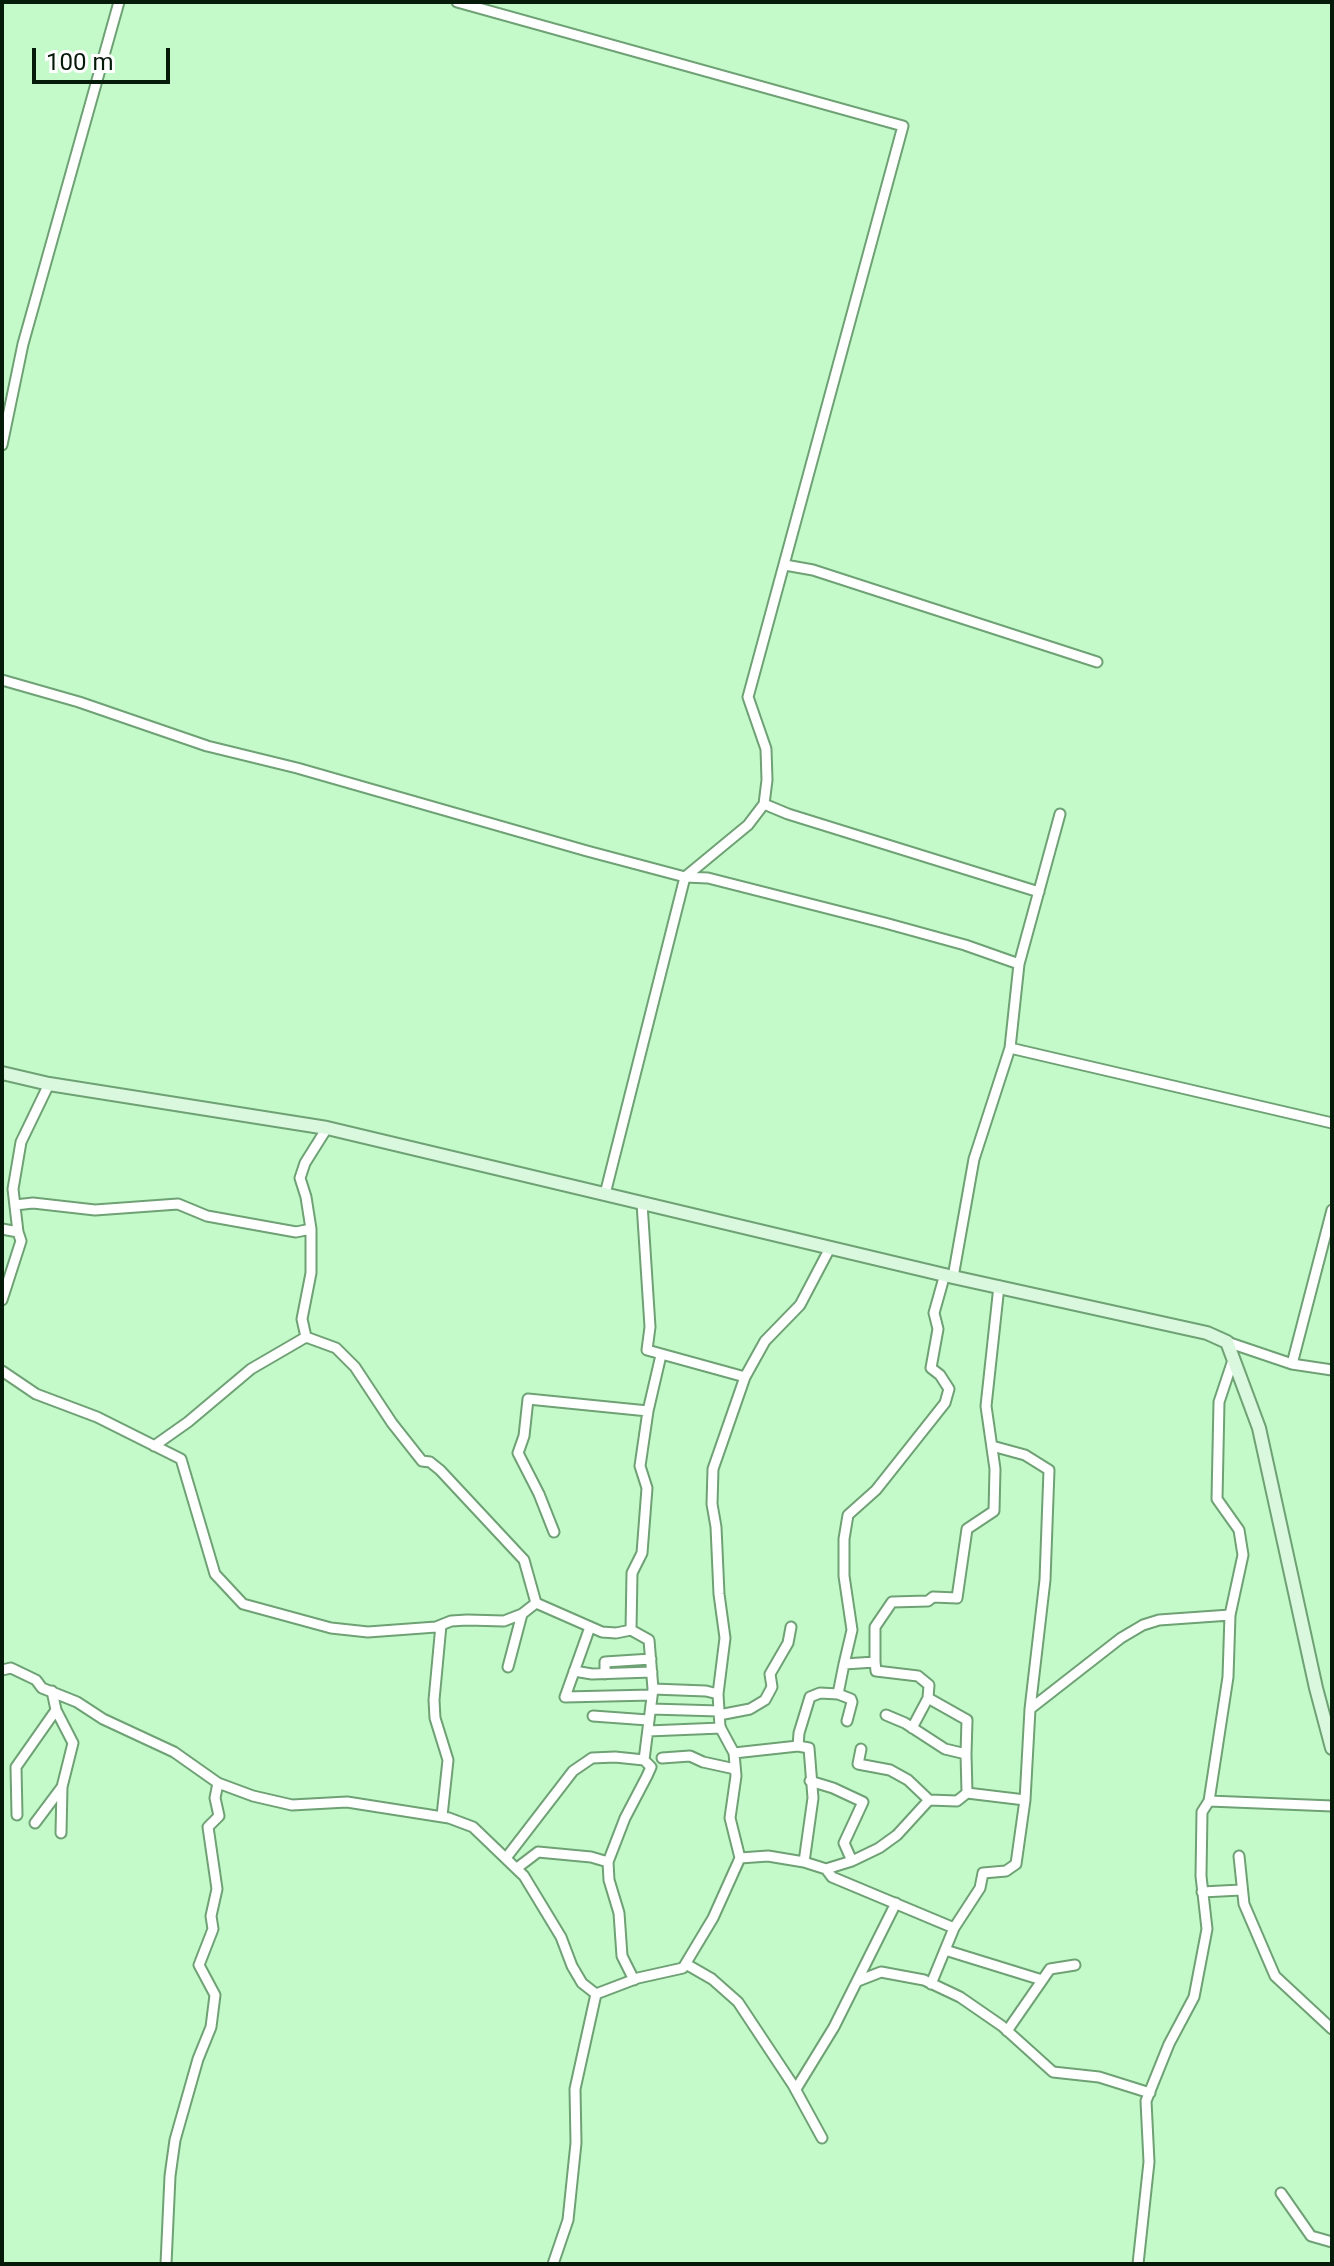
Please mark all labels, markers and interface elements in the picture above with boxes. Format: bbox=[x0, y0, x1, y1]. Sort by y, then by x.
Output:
scale bar bbox=[36, 32, 174, 82]
text: 100 m bbox=[46, 48, 113, 76]

